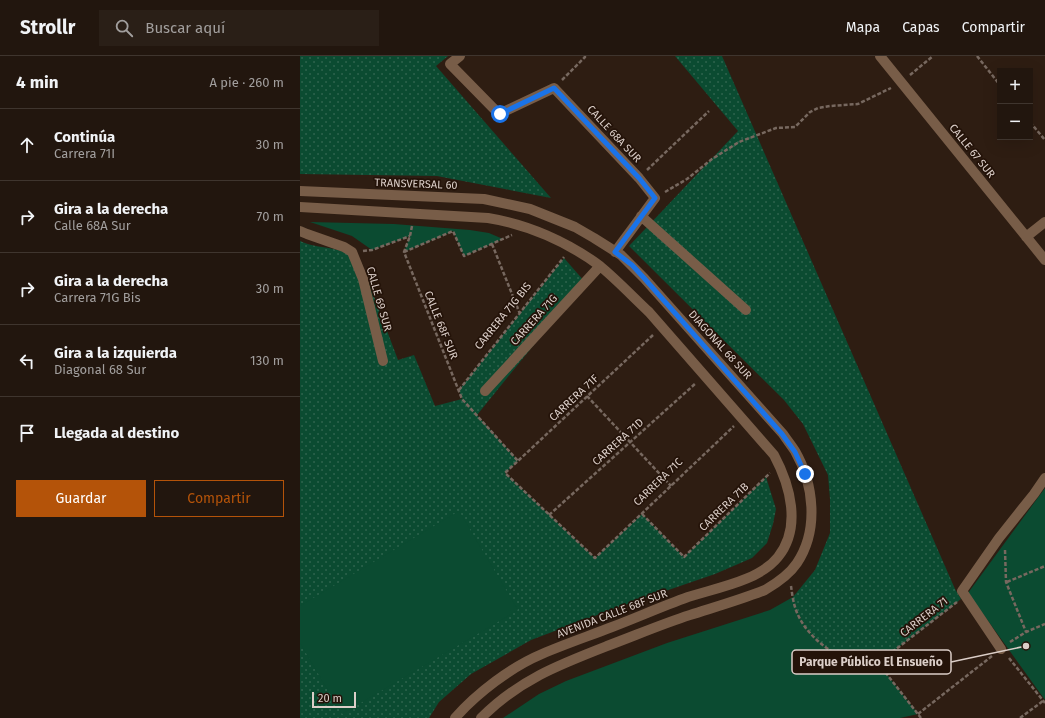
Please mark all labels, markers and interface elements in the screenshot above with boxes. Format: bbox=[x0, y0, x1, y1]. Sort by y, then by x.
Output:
search box bbox=[99, 10, 379, 46]
text: Strollr bbox=[20, 16, 75, 39]
icon: search bbox=[113, 17, 135, 39]
text: Buscar aquí bbox=[145, 19, 225, 37]
text: Mapa bbox=[846, 19, 880, 36]
text: Capas bbox=[902, 19, 940, 36]
text: Compartir bbox=[962, 19, 1025, 36]
map controls bbox=[997, 68, 1033, 140]
button: + bbox=[997, 68, 1033, 104]
text: 4 min bbox=[16, 72, 59, 93]
text: A pie · 260 m bbox=[209, 75, 284, 90]
street label: CALLE 68A SUR bbox=[584, 103, 644, 165]
button: − bbox=[997, 104, 1033, 140]
route start bbox=[491, 105, 509, 123]
street label: CALLE 67 SUR bbox=[946, 121, 998, 181]
text: Continúa bbox=[54, 128, 115, 146]
icon: ahead bbox=[16, 134, 38, 156]
text: 30 m bbox=[256, 137, 284, 152]
text: Carrera 71I bbox=[54, 146, 115, 161]
street label: TRANSVERSAL 60 bbox=[374, 176, 458, 192]
text: Gira a la derecha bbox=[54, 200, 168, 218]
icon: right bbox=[16, 206, 38, 228]
text: 70 m bbox=[257, 209, 284, 224]
text: Calle 68A Sur bbox=[54, 218, 131, 233]
street label: CALLE 69 SUR bbox=[364, 265, 395, 333]
text: Gira a la derecha bbox=[54, 272, 168, 290]
icon: right bbox=[16, 278, 38, 300]
street label: CARRERA 71G BIS bbox=[472, 280, 534, 352]
text: 30 m bbox=[256, 281, 284, 296]
street label: CALLE 68F SUR bbox=[421, 289, 461, 361]
text: Carrera 71G Bis bbox=[54, 290, 141, 305]
street label: CARRERA 71G bbox=[508, 292, 560, 348]
street label: DIAGONAL 68 SUR bbox=[686, 308, 755, 382]
text: Gira a la izquierda bbox=[54, 344, 177, 362]
icon: left bbox=[16, 350, 38, 372]
text: 130 m bbox=[250, 353, 284, 368]
text: Diagonal 68 Sur bbox=[54, 362, 146, 377]
street label: CARRERA 71F bbox=[547, 372, 602, 424]
street label: CARRERA 71D bbox=[590, 416, 646, 468]
icon: arrive bbox=[16, 422, 38, 444]
text: Llegada al destino bbox=[54, 424, 179, 442]
street label: CARRERA 71C bbox=[631, 455, 685, 509]
route end bbox=[796, 465, 814, 483]
button: Guardar bbox=[16, 480, 146, 517]
button: Compartir bbox=[154, 480, 284, 517]
street label: CARRERA 71B bbox=[697, 480, 752, 534]
street label: AVENIDA CALLE 68F SUR bbox=[555, 587, 669, 641]
street label: CARRERA 71 bbox=[898, 594, 950, 640]
callout: Parque Público El Ensueño bbox=[792, 650, 951, 674]
text: Parque Público El Ensueño bbox=[799, 655, 943, 669]
scale bar bbox=[312, 690, 356, 709]
text: 20 m bbox=[318, 692, 342, 705]

